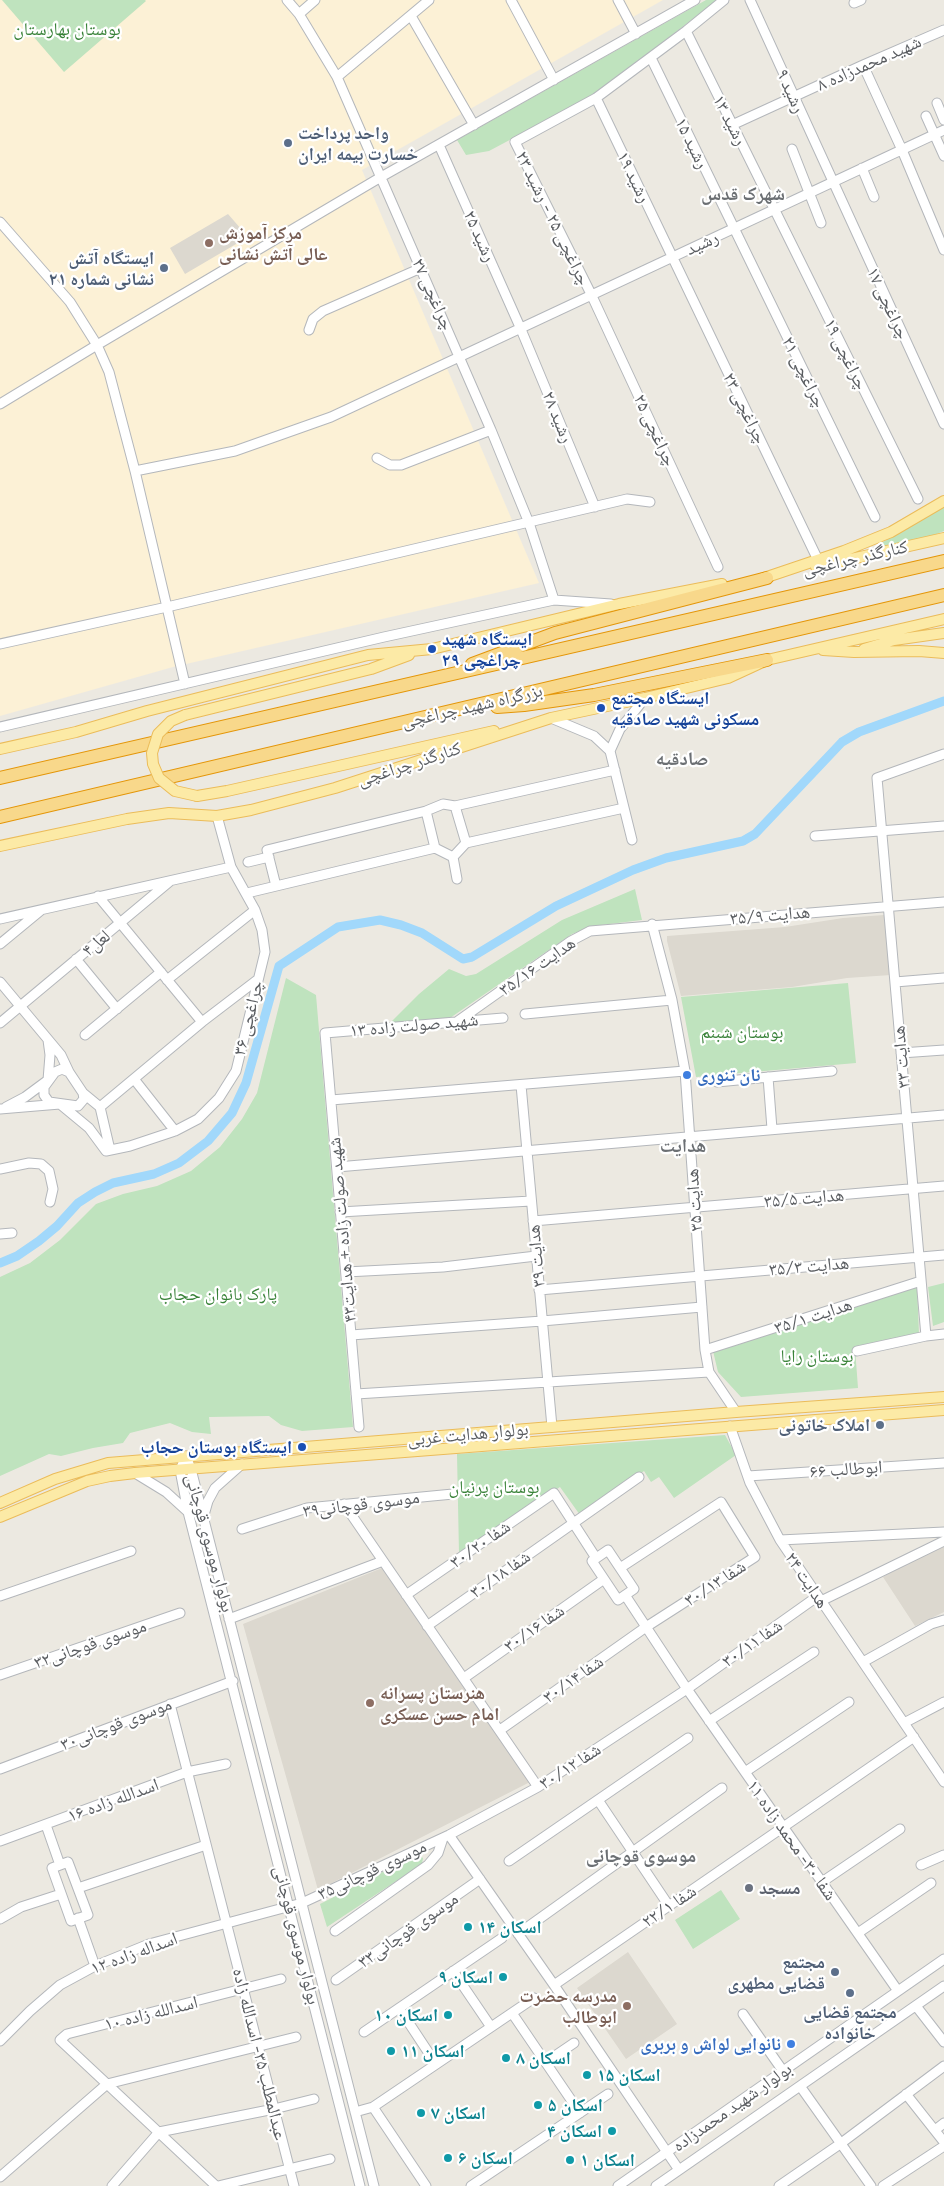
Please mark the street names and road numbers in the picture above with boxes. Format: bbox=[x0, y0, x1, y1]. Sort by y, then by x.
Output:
street label: شهید محمدزاده ۸ bbox=[813, 30, 925, 96]
street label: رشید ۹ bbox=[772, 66, 810, 116]
street label: رشید ۱۳ bbox=[708, 91, 752, 149]
street label: رشید ۱۵ bbox=[670, 114, 714, 172]
street label: چراغچی ۲۵ - رشید ۲۳ bbox=[511, 147, 595, 289]
street label: رشید ۱۹ bbox=[612, 148, 656, 206]
street label: رشید ۲۵ bbox=[459, 207, 501, 265]
street label: رشید bbox=[682, 226, 722, 260]
street label: چراغچی ۲۷ bbox=[408, 255, 458, 333]
street label: چراغچی ۱۷ bbox=[862, 264, 914, 342]
street label: چراغچی ۱۹ bbox=[819, 315, 873, 393]
street label: چراغچی ۲۱ bbox=[777, 333, 831, 411]
street label: چراغچی ۲۳ bbox=[718, 369, 772, 447]
street label: رشید ۲۸ bbox=[538, 388, 578, 446]
street label: چراغچی ۲۵ bbox=[629, 391, 681, 469]
street label: کنارگذر چراغچی bbox=[800, 535, 910, 581]
street label: بزرگراه شهید چراغچی bbox=[400, 679, 544, 733]
street label: کنارگذر چراغچی bbox=[354, 737, 464, 791]
street label: هدایت ۳۵/۹ bbox=[729, 901, 811, 929]
street label: لعل۴ bbox=[78, 925, 114, 961]
street label: هدایت ۳۵/۱۶ bbox=[495, 932, 579, 1000]
street label: چراغچی ۳۶ bbox=[228, 978, 268, 1058]
street label: شهید صولت زاده ۱۳ bbox=[349, 1009, 479, 1041]
street label: هدایت ۳۳ bbox=[887, 1025, 915, 1089]
street label: شهید صولت زاده + هدایت۴۳ bbox=[323, 1137, 361, 1323]
street label: هدایت ۳۵ bbox=[681, 1168, 707, 1232]
street label: هدایت ۳۵/۵ bbox=[763, 1184, 845, 1212]
street label: هدایت ۳۹ bbox=[522, 1224, 550, 1288]
street label: هدایت ۳۵/۳ bbox=[768, 1252, 850, 1280]
street label: هدایت ۳۵/۱ bbox=[771, 1293, 855, 1339]
street label: بولوار هدایت غربی bbox=[407, 1418, 529, 1450]
street label: ابوطالب ۶۶ bbox=[809, 1456, 883, 1482]
street label: بولوار موسوی قوچانی bbox=[181, 1472, 239, 1614]
street label: موسوی قوچانی۳۹ bbox=[301, 1486, 421, 1522]
street label: شفا ۳۰/۲۰ bbox=[446, 1515, 514, 1573]
street label: شفا ۳۰/۱۸ bbox=[466, 1545, 534, 1603]
street label: هدایت ۲۴ bbox=[780, 1548, 834, 1612]
street label: شفا ۳۰/۱۳ bbox=[680, 1555, 750, 1611]
street label: شفا ۳۰/۱۶ bbox=[500, 1599, 568, 1657]
street label: شفا ۳۰/۱۱ bbox=[718, 1614, 786, 1672]
street label: موسوی قوچانی۳۲ bbox=[31, 1615, 149, 1673]
street label: شفا ۳۰/۱۴ bbox=[539, 1650, 607, 1708]
street label: موسوی قوچانی۳۰ bbox=[57, 1693, 175, 1755]
street label: شفا ۳۰/۱۲ bbox=[535, 1738, 605, 1794]
street label: اسدالله زاده ۱۶ bbox=[64, 1774, 162, 1826]
street label: شفا ۳۰- محمد زاده ۱۱ bbox=[742, 1776, 842, 1904]
street label: موسوی قوچانی۳۵ bbox=[314, 1835, 430, 1905]
street label: بولوار موسوی قوچانی bbox=[269, 1863, 325, 2007]
street label: ۲۲/۱ شفا bbox=[638, 1880, 700, 1932]
street label: موسوی قوچانی۳۳ bbox=[354, 1887, 462, 1973]
street label: اسداله زاده ۱۲ bbox=[87, 1927, 181, 1979]
street label: عبدالمطلب ۳۵- اسدالله زاده bbox=[228, 1966, 292, 2142]
street label: اسدالله زاده ۱۰ bbox=[102, 1991, 200, 2035]
street label: بولوار شهید محمدزاده bbox=[668, 2058, 796, 2156]

